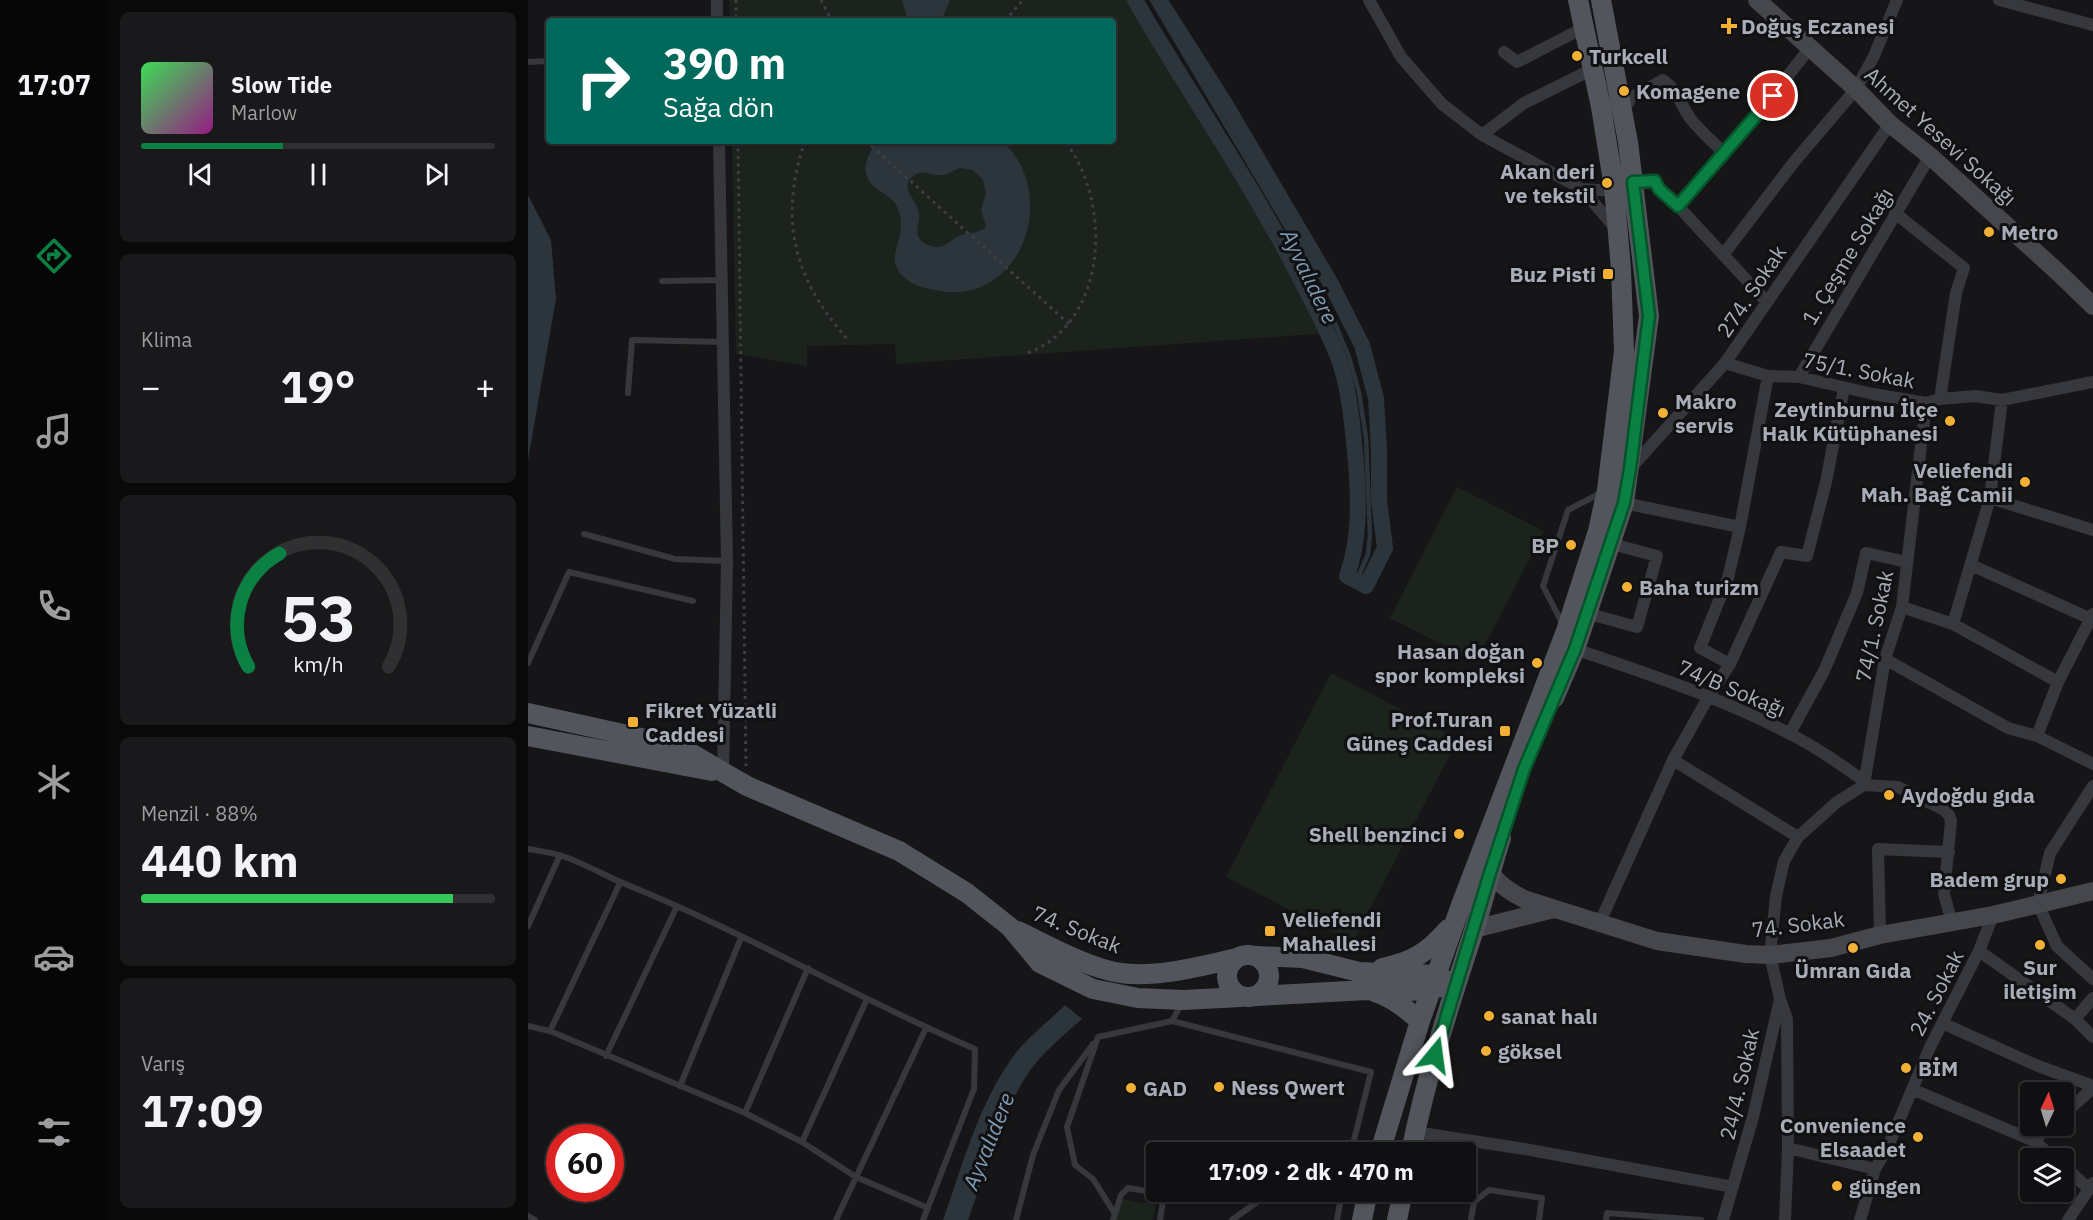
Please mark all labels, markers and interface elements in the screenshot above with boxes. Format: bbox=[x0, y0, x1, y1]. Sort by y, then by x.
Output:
place label: Doğuş Eczanesi bbox=[1741, 12, 1894, 40]
marker: Doğuş Eczanesi bbox=[1722, 19, 1736, 33]
text: 390 m bbox=[663, 36, 786, 91]
icon: right bbox=[564, 42, 642, 120]
place label: Turkcell bbox=[1589, 42, 1668, 70]
marker: Turkcell bbox=[1570, 49, 1584, 63]
street label: Ahmet Yesevi Sokağı bbox=[1859, 60, 2023, 212]
text: 17:07 bbox=[17, 67, 91, 102]
text: Slow Tide bbox=[231, 70, 332, 99]
pin bbox=[1747, 70, 1798, 121]
place label: Komagene bbox=[1636, 77, 1740, 105]
icon: arrive bbox=[1756, 79, 1789, 112]
marker: Komagene bbox=[1617, 84, 1631, 98]
text: Sağa dön bbox=[663, 89, 774, 124]
text: Marlow bbox=[231, 99, 297, 126]
place label: Akan deri ve tekstil bbox=[1500, 157, 1595, 209]
icon: previous bbox=[184, 158, 217, 191]
icon: pause bbox=[302, 158, 335, 191]
icon: next bbox=[420, 158, 453, 191]
marker: Akan deri ve tekstil bbox=[1600, 176, 1614, 190]
street label: 1. Çeşme Sokağı bbox=[1795, 182, 1899, 330]
place label: Metro bbox=[2001, 218, 2058, 246]
water label: Ayvalıdere bbox=[1274, 223, 1345, 328]
marker: Metro bbox=[1982, 225, 1996, 239]
icon: directions bbox=[33, 235, 75, 277]
street label: 274. Sokak bbox=[1710, 239, 1792, 343]
place label: Buz Pisti bbox=[1509, 260, 1596, 288]
marker: Buz Pisti bbox=[1601, 267, 1615, 281]
text: Klima bbox=[141, 326, 192, 353]
street label: 75/1. Sokak bbox=[1801, 345, 1917, 395]
text: 19° bbox=[280, 357, 356, 415]
text: − bbox=[141, 365, 161, 408]
text: + bbox=[475, 365, 495, 408]
place label: Makro servis bbox=[1675, 387, 1737, 439]
place label: Zeytinburnu İlçe Halk Kütüphanesi bbox=[1762, 395, 1938, 447]
marker: Makro servis bbox=[1656, 406, 1670, 420]
icon: music bbox=[33, 410, 75, 452]
marker: Zeytinburnu İlçe Halk Kütüphanesi bbox=[1943, 414, 1957, 428]
place label: Veliefendi Mah. Bağ Camii bbox=[1861, 456, 2013, 508]
marker: Veliefendi Mah. Bağ Camii bbox=[2018, 475, 2032, 489]
place label: BP bbox=[1531, 531, 1559, 559]
marker: BP bbox=[1564, 538, 1578, 552]
street label: 74/1. Sokak bbox=[1848, 567, 1900, 685]
place label: Baha turizm bbox=[1639, 573, 1759, 601]
text: 53 bbox=[281, 577, 355, 658]
marker: Baha turizm bbox=[1620, 580, 1634, 594]
icon: phone bbox=[33, 585, 75, 627]
place label: Hasan doğan spor kompleksi bbox=[1375, 637, 1525, 689]
text: km/h bbox=[293, 650, 343, 678]
street label: 74/B Sokağı bbox=[1674, 653, 1790, 723]
marker: Hasan doğan spor kompleksi bbox=[1530, 656, 1544, 670]
place label: Fikret Yüzatli Caddesi bbox=[645, 696, 777, 748]
place label: Prof.Turan Güneş Caddesi bbox=[1346, 705, 1493, 757]
marker: Fikret Yüzatli Caddesi bbox=[626, 715, 640, 729]
marker: Prof.Turan Güneş Caddesi bbox=[1498, 724, 1512, 738]
icon: climate bbox=[33, 761, 75, 803]
place label: Aydoğdu gıda bbox=[1901, 781, 2035, 809]
marker: Aydoğdu gıda bbox=[1882, 788, 1896, 802]
text: Menzil · 88% bbox=[141, 800, 258, 827]
place label: Shell benzinci bbox=[1309, 820, 1447, 848]
marker: Shell benzinci bbox=[1452, 827, 1466, 841]
text: 440 km bbox=[141, 831, 299, 889]
place label: Badem grup bbox=[1929, 865, 2049, 893]
marker: Badem grup bbox=[2054, 872, 2068, 886]
street label: 74. Sokak bbox=[1029, 899, 1125, 959]
street label: 74. Sokak bbox=[1750, 904, 1846, 944]
place label: Veliefendi Mahallesi bbox=[1282, 905, 1381, 957]
marker: Veliefendi Mahallesi bbox=[1263, 924, 1277, 938]
icon: car bbox=[33, 936, 75, 978]
marker: Sur iletişim bbox=[2033, 938, 2047, 952]
marker: Ümran Gıda bbox=[1846, 941, 1860, 955]
street label: 24. Sokak bbox=[1902, 945, 1970, 1041]
place label: Sur iletişim bbox=[2003, 953, 2077, 1005]
place label: Ümran Gıda bbox=[1795, 956, 1911, 984]
place label: sanat halı bbox=[1501, 1002, 1598, 1030]
marker: sanat halı bbox=[1482, 1009, 1496, 1023]
position arrow bbox=[1403, 1023, 1467, 1087]
street label: 24/4. Sokak bbox=[1713, 1025, 1765, 1143]
place label: göksel bbox=[1498, 1037, 1562, 1065]
marker: göksel bbox=[1479, 1044, 1493, 1058]
text: Varış bbox=[141, 1050, 185, 1077]
place label: BİM bbox=[1918, 1054, 1958, 1082]
marker: BİM bbox=[1899, 1061, 1913, 1075]
place label: Ness Qwert bbox=[1231, 1073, 1345, 1101]
place label: GAD bbox=[1143, 1074, 1187, 1102]
marker: Ness Qwert bbox=[1212, 1080, 1226, 1094]
text: 17:09 bbox=[141, 1081, 264, 1139]
marker: GAD bbox=[1124, 1081, 1138, 1095]
north arrow bbox=[2020, 1082, 2074, 1136]
map controls bbox=[2020, 1082, 2074, 1202]
water label: Ayvalıdere bbox=[955, 1088, 1021, 1195]
icon: filters bbox=[33, 1111, 75, 1153]
place label: Convenience Elsaadet bbox=[1780, 1111, 1906, 1163]
speed limit sign: 60 bbox=[546, 1124, 624, 1202]
marker: Convenience Elsaadet bbox=[1911, 1130, 1925, 1144]
button: layers bbox=[2020, 1148, 2074, 1202]
text: 17:09 · 2 dk · 470 m bbox=[1208, 1157, 1414, 1186]
place label: güngen bbox=[1849, 1172, 1921, 1200]
marker: güngen bbox=[1830, 1179, 1844, 1193]

